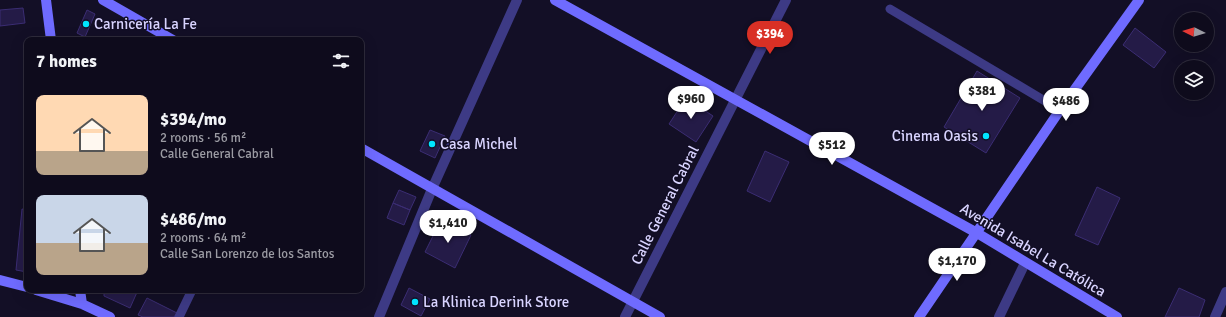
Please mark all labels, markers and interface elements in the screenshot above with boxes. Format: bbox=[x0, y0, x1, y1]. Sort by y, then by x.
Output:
north arrow bbox=[1174, 12, 1214, 52]
map controls bbox=[1174, 12, 1214, 100]
place label: Carnicería La Fe bbox=[94, 15, 197, 33]
marker: Carnicería La Fe bbox=[81, 19, 91, 29]
pin: $394 bbox=[746, 21, 794, 55]
text: $394 bbox=[756, 26, 784, 42]
icon: filters bbox=[330, 50, 352, 72]
text: 7 homes bbox=[36, 51, 97, 72]
button: layers bbox=[1174, 60, 1214, 100]
pin: $381 bbox=[958, 78, 1006, 112]
text: $381 bbox=[968, 83, 996, 99]
pin: $960 bbox=[667, 86, 715, 120]
pin: $486 bbox=[1042, 88, 1090, 122]
text: $960 bbox=[677, 91, 705, 107]
text: $486 bbox=[1052, 93, 1080, 109]
text: $394/mo bbox=[160, 109, 226, 130]
icon: home bbox=[68, 111, 116, 159]
place label: Cinema Oasis bbox=[892, 127, 978, 145]
text: 2 rooms · 56 m² bbox=[160, 130, 246, 146]
marker: Cinema Oasis bbox=[981, 131, 991, 141]
pin: $512 bbox=[808, 132, 856, 166]
place label: Casa Michel bbox=[440, 135, 517, 153]
text: $512 bbox=[818, 137, 846, 153]
marker: Casa Michel bbox=[427, 139, 437, 149]
street label: Calle General Cabral bbox=[627, 142, 703, 268]
text: Calle General Cabral bbox=[160, 146, 274, 162]
street label: Avenida Isabel La Católica bbox=[957, 199, 1109, 301]
text: $486/mo bbox=[160, 209, 226, 230]
pin: $1,410 bbox=[415, 210, 481, 244]
icon: home bbox=[68, 211, 116, 259]
text: $1,410 bbox=[429, 215, 467, 231]
text: 2 rooms · 64 m² bbox=[160, 230, 246, 246]
text: Calle San Lorenzo de los Santos bbox=[160, 246, 334, 262]
pin: $1,170 bbox=[924, 248, 990, 282]
text: $1,170 bbox=[938, 253, 976, 269]
place label: La Klinica Derink Store bbox=[423, 293, 569, 311]
marker: La Klinica Derink Store bbox=[410, 297, 420, 307]

